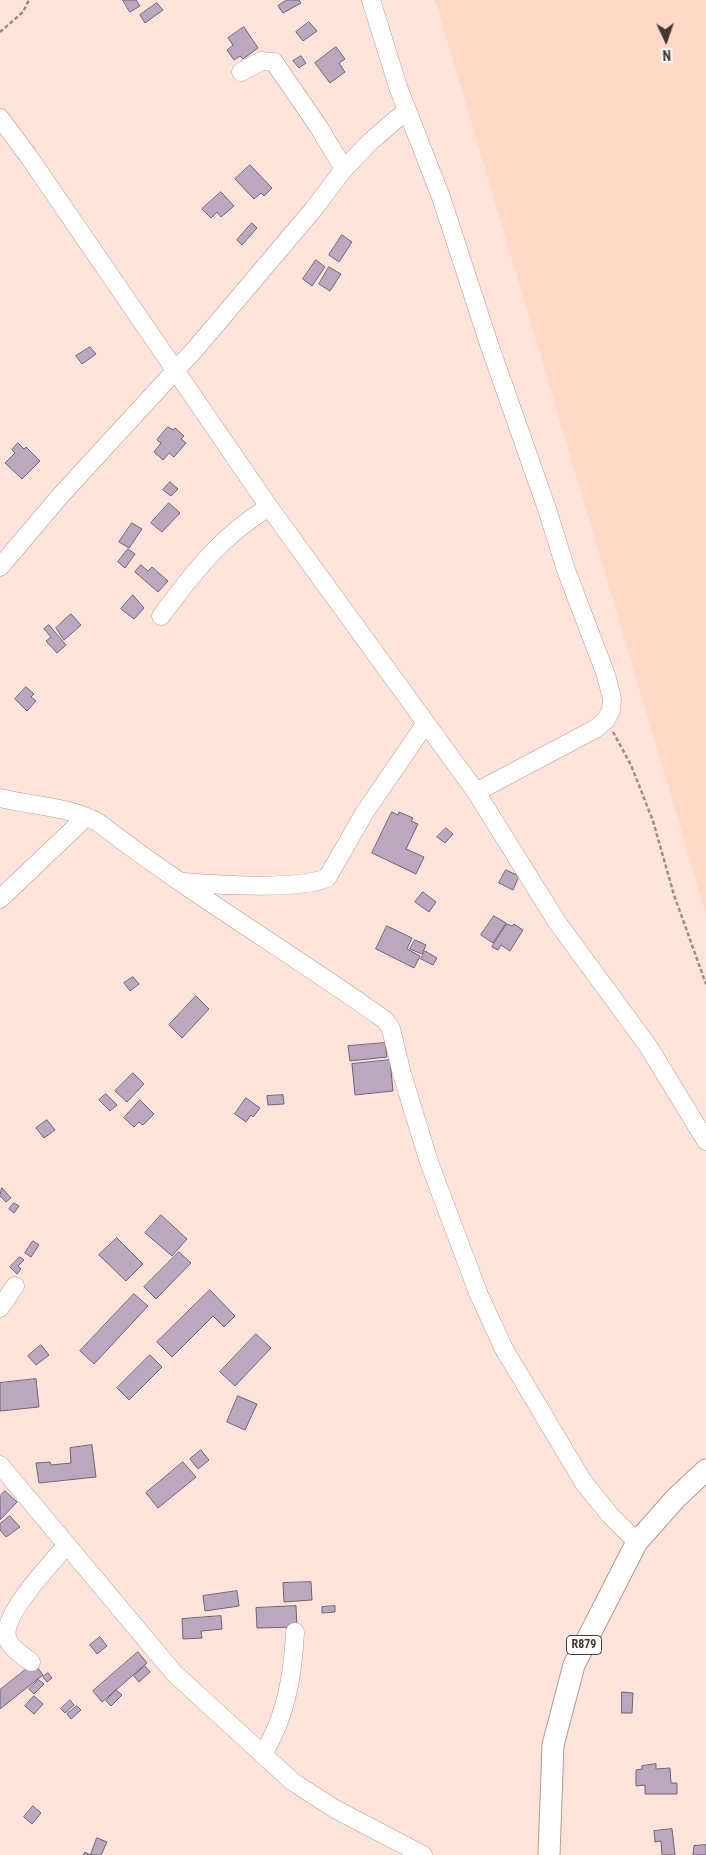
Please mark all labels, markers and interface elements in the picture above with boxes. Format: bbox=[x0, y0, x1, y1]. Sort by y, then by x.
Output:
north arrow bbox=[641, 15, 691, 65]
text: N bbox=[662, 47, 671, 63]
road number: R879 bbox=[566, 1636, 602, 1654]

